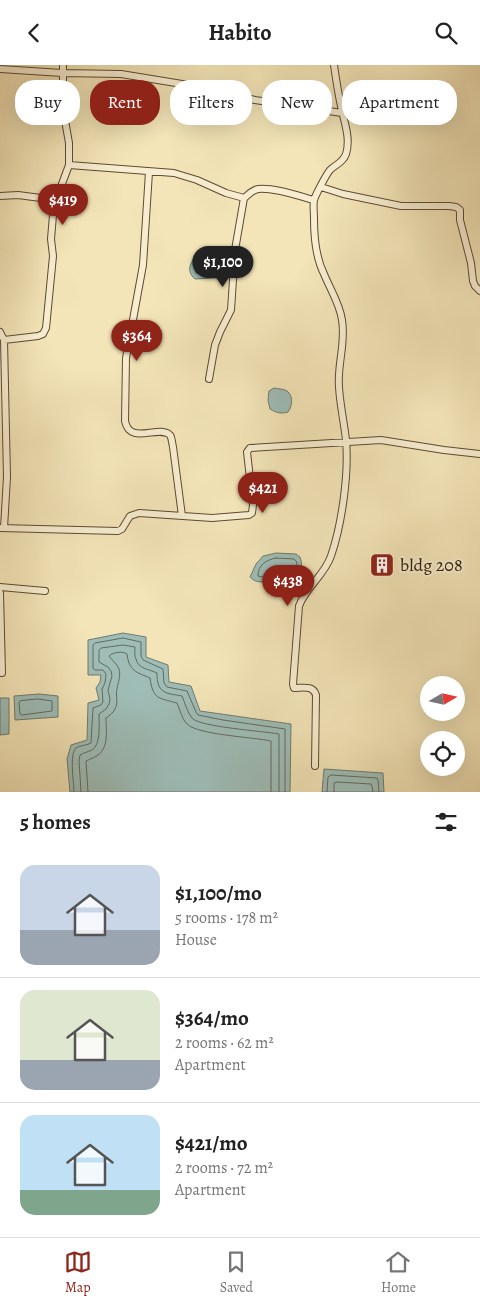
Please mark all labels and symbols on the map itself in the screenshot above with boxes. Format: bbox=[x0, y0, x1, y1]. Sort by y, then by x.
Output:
pin: $419 bbox=[33, 184, 93, 226]
pin: $1,100 bbox=[182, 245, 264, 288]
pin: $364 bbox=[107, 319, 167, 362]
pin: $421 bbox=[233, 471, 293, 514]
building icon: bldg 208 bbox=[369, 552, 395, 578]
place label: bldg 208 bbox=[400, 553, 463, 577]
pin: $438 bbox=[258, 565, 318, 607]
north arrow bbox=[420, 676, 465, 721]

